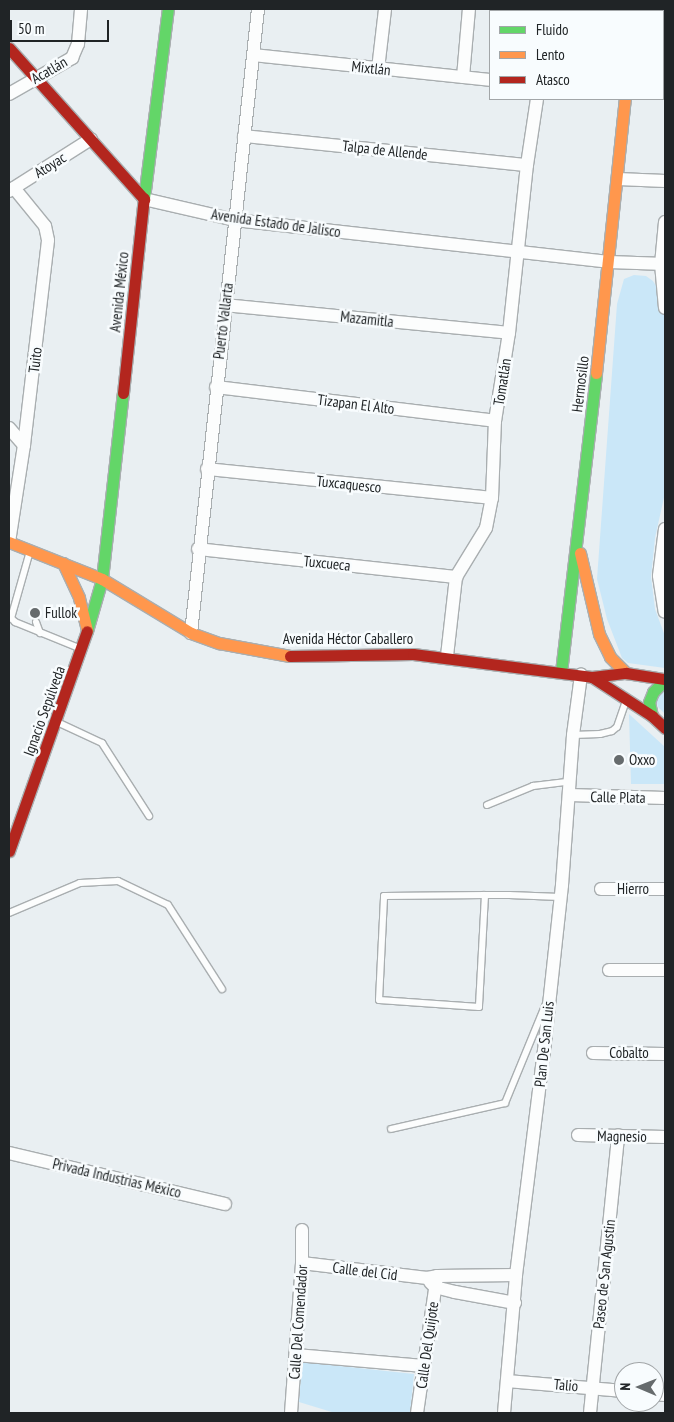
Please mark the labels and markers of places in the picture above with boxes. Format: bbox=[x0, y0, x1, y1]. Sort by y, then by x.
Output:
place label: Fullok bbox=[45, 604, 77, 622]
marker: Fullok bbox=[29, 607, 41, 619]
place label: Oxxo bbox=[629, 751, 655, 769]
marker: Oxxo bbox=[613, 754, 625, 766]

